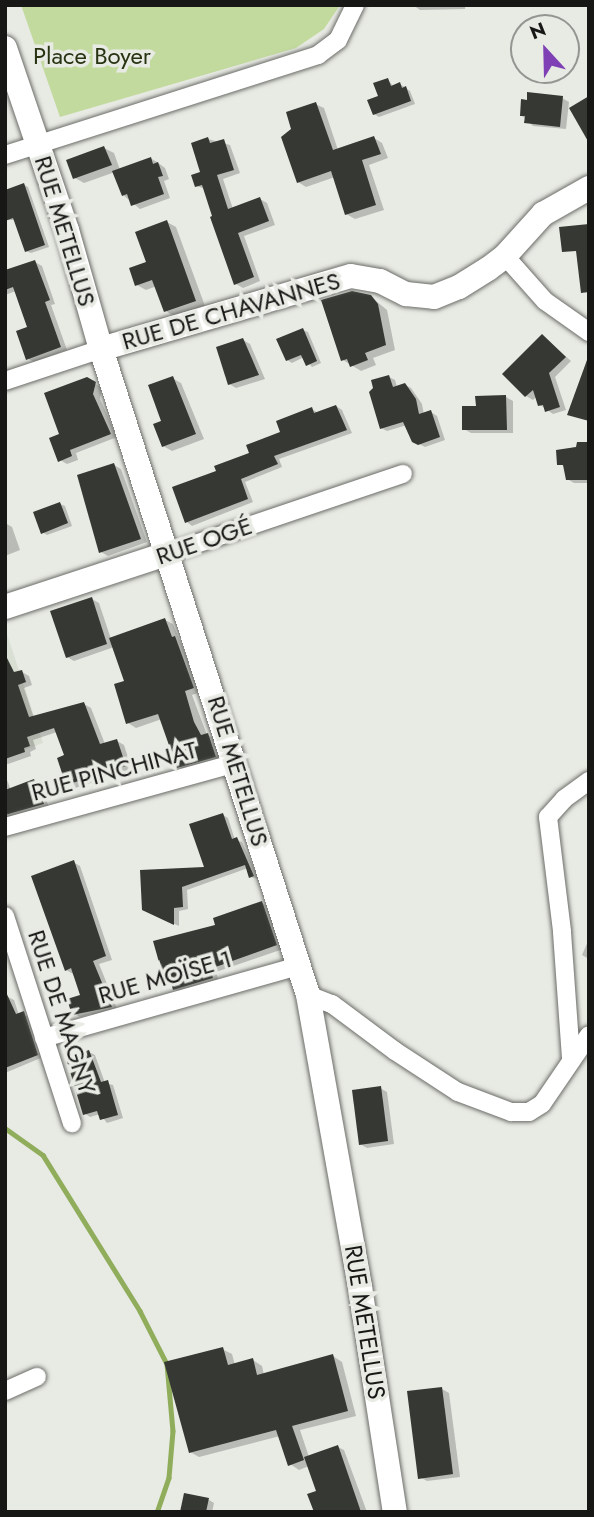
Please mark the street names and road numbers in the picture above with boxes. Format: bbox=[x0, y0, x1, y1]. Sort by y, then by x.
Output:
street label: RUE METELLUS bbox=[28, 152, 102, 310]
street label: RUE DE CHAVANNES bbox=[119, 266, 343, 356]
street label: RUE OGÉ bbox=[152, 511, 256, 571]
street label: RUE METELLUS bbox=[201, 692, 275, 850]
street label: RUE PINCHINAT bbox=[28, 735, 200, 807]
street label: RUE DE MAGNY bbox=[22, 926, 102, 1098]
street label: RUE MOÏSE 1 bbox=[95, 944, 235, 1010]
street label: RUE METELLUS bbox=[339, 1243, 391, 1401]

